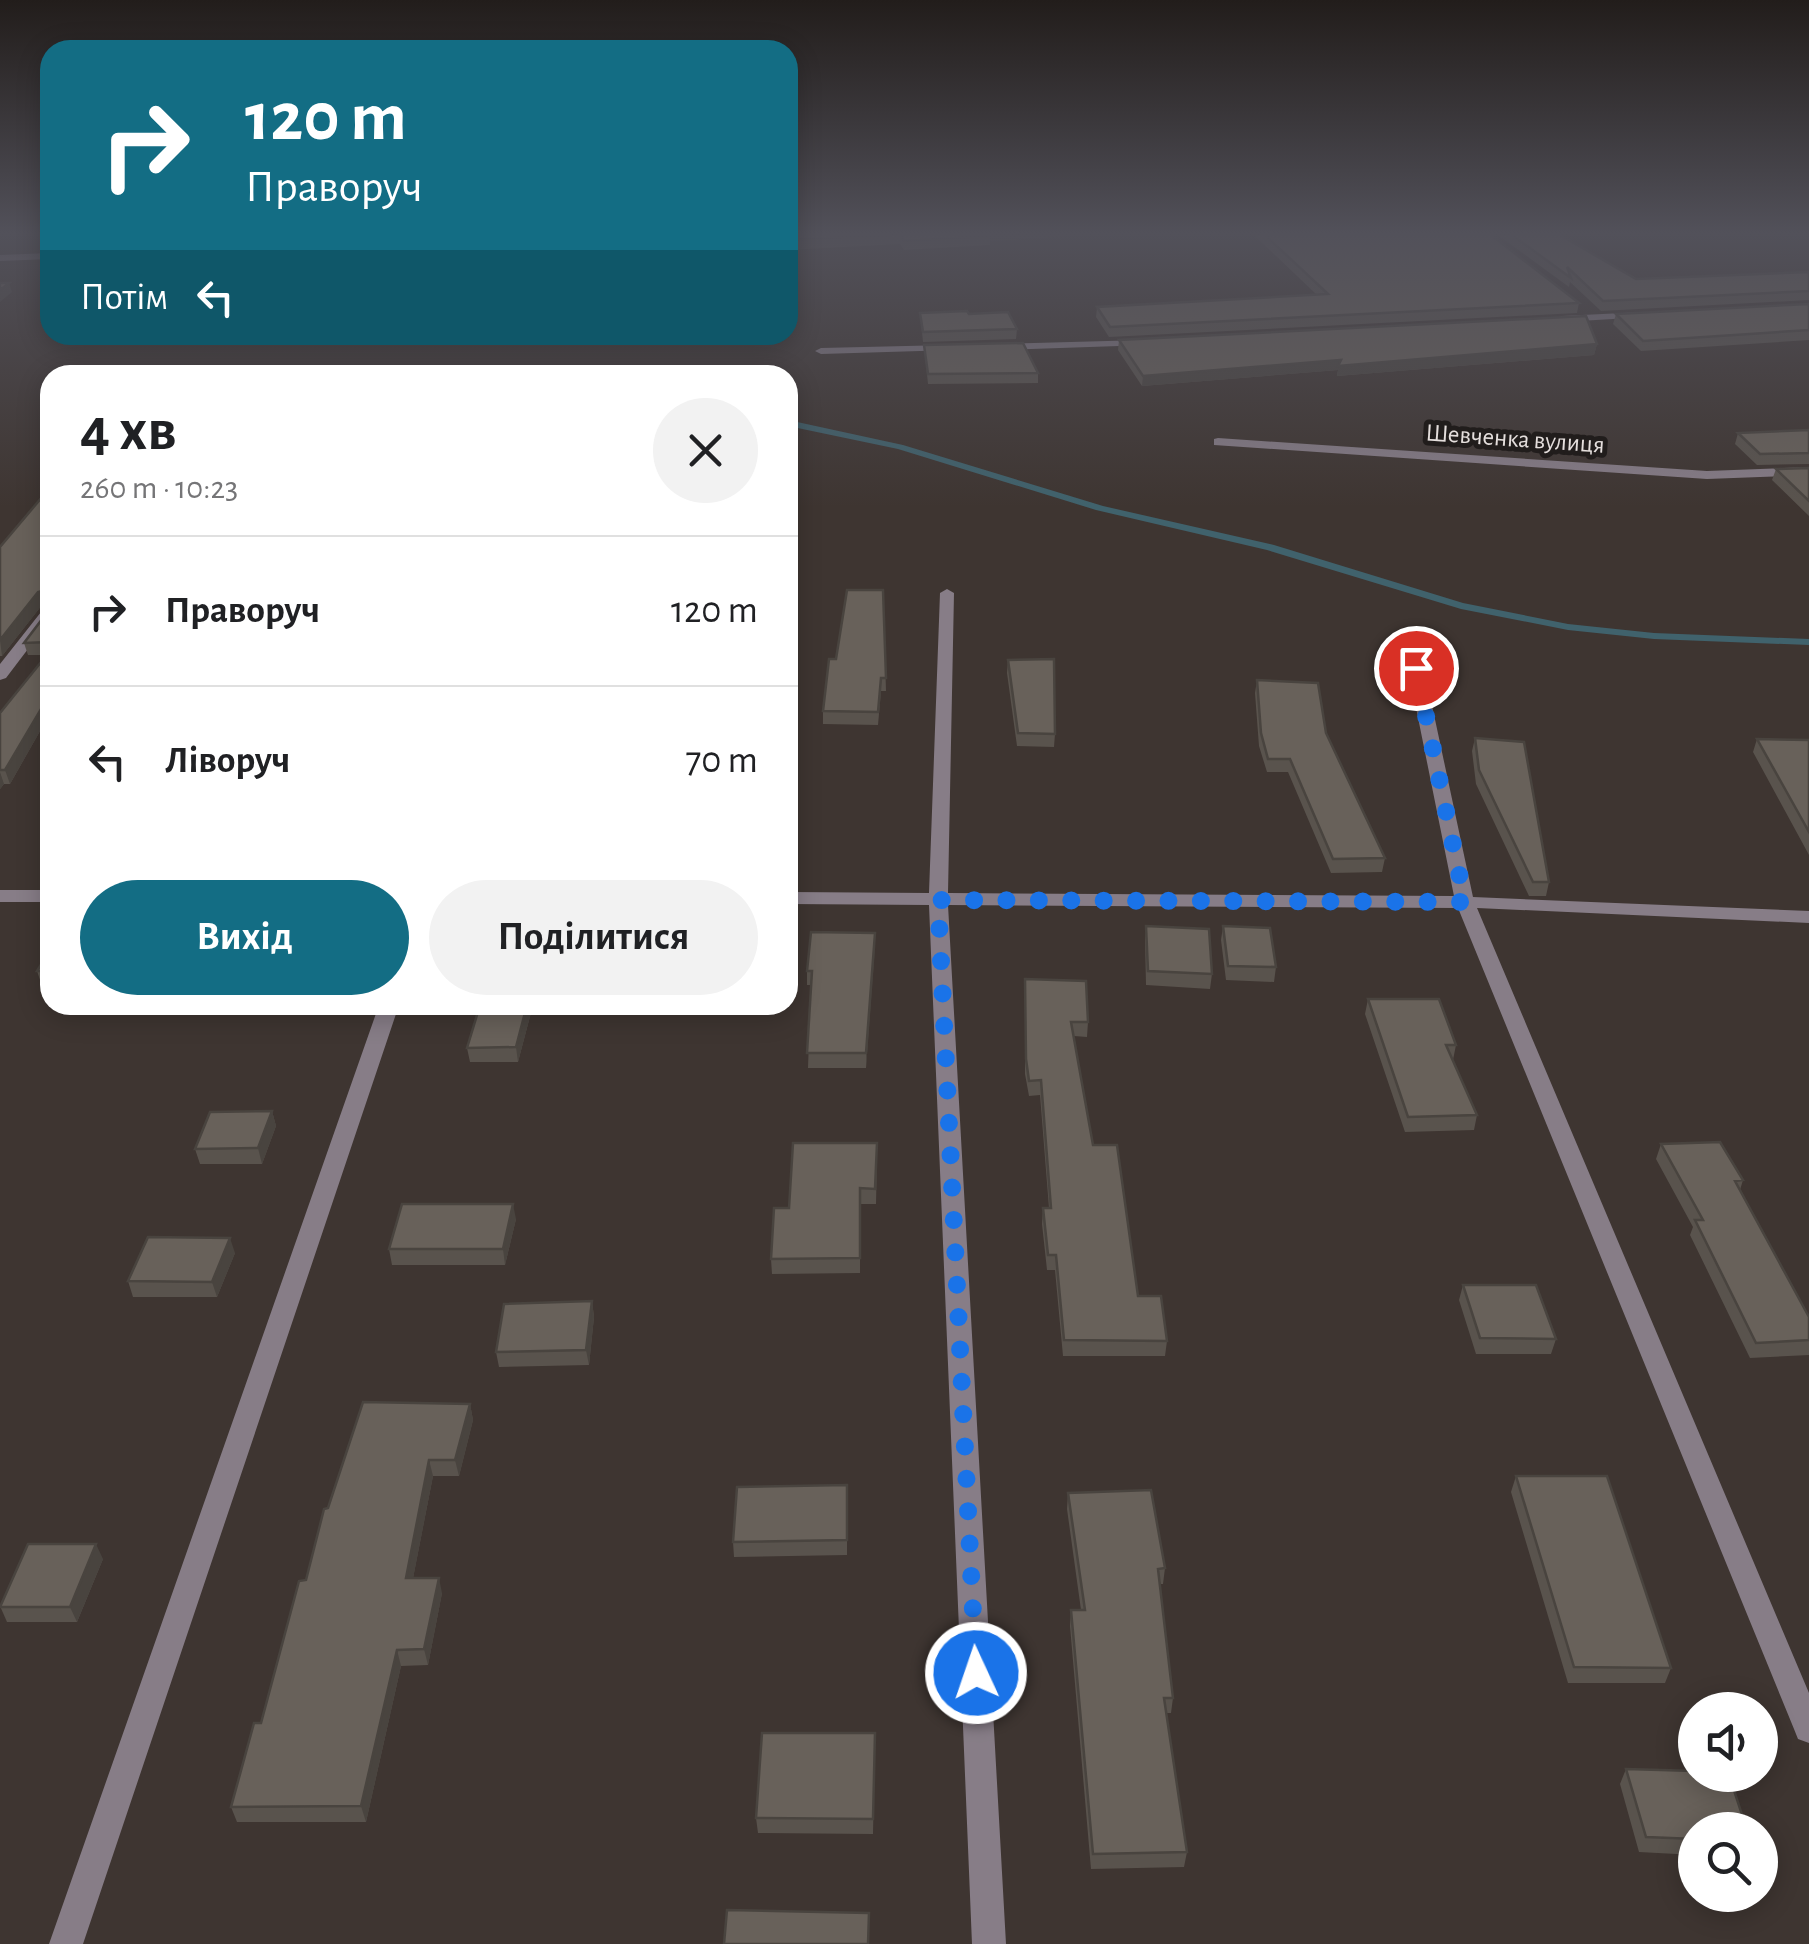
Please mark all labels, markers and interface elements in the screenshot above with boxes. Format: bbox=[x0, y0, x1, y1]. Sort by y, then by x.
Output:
icon: right bbox=[80, 80, 210, 210]
text: 120 m bbox=[245, 83, 407, 153]
text: Праворуч bbox=[245, 165, 423, 210]
icon: left bbox=[188, 270, 243, 325]
text: Потім bbox=[80, 279, 168, 317]
button: close bbox=[653, 398, 758, 503]
text: 4 хв bbox=[80, 401, 177, 461]
street label: Шевченка вулиця bbox=[1425, 420, 1605, 458]
text: 260 m · 10:23 bbox=[80, 472, 238, 504]
icon: right bbox=[80, 584, 135, 639]
text: Праворуч bbox=[165, 592, 320, 630]
text: 120 m bbox=[671, 592, 758, 630]
pin bbox=[1374, 626, 1459, 711]
icon: arrive bbox=[1389, 641, 1444, 696]
icon: left bbox=[80, 734, 135, 789]
text: Ліворуч bbox=[165, 742, 290, 780]
text: 70 m bbox=[685, 742, 758, 780]
button: Вихід bbox=[80, 880, 409, 995]
button: Поділитися bbox=[429, 880, 758, 995]
position arrow bbox=[924, 1621, 1028, 1725]
map controls bbox=[1678, 1692, 1778, 1912]
button: sound bbox=[1678, 1692, 1778, 1792]
button: search bbox=[1678, 1812, 1778, 1912]

